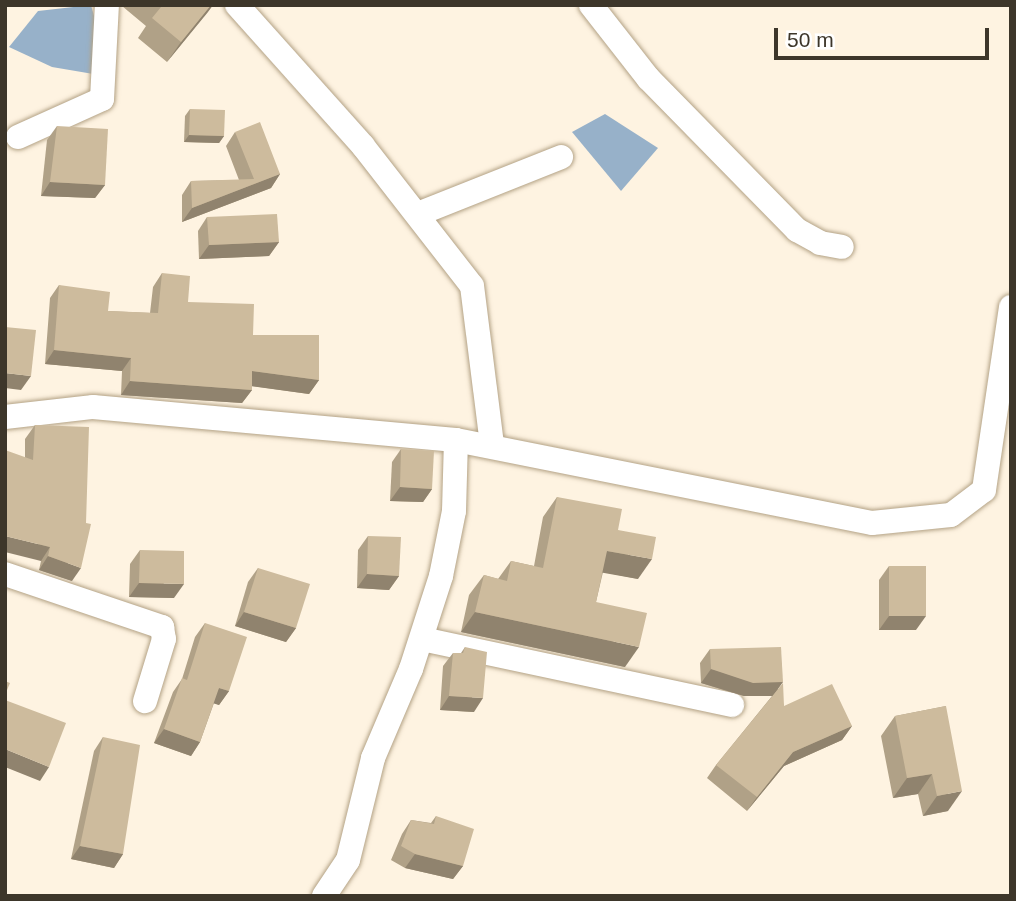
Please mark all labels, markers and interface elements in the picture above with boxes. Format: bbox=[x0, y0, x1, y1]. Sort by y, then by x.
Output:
scale bar bbox=[778, 14, 993, 58]
text: 50 m bbox=[787, 28, 834, 51]

